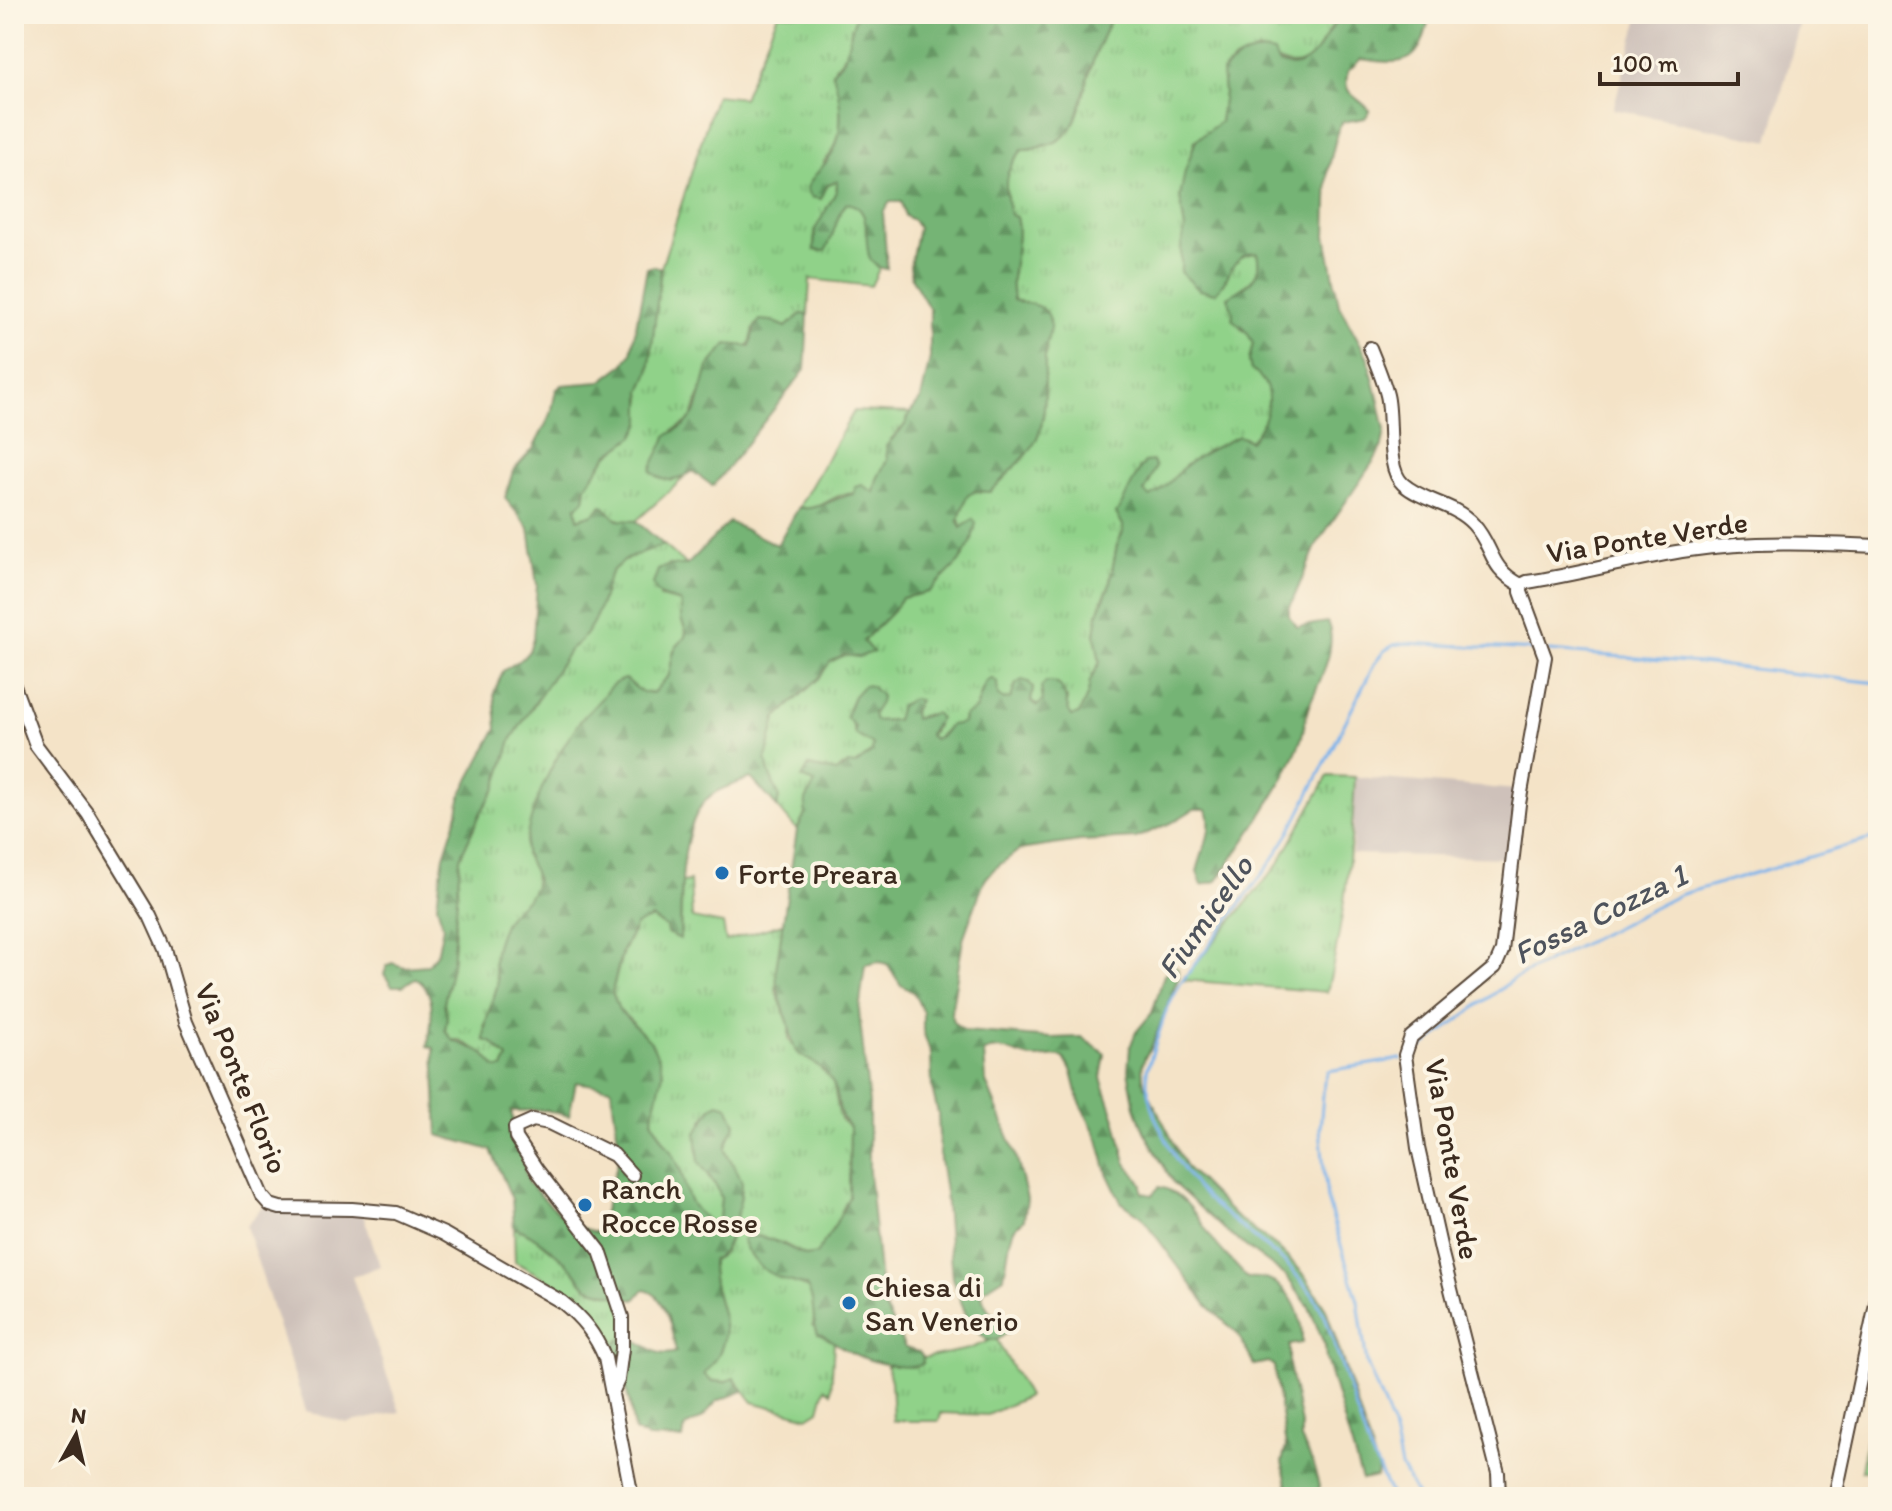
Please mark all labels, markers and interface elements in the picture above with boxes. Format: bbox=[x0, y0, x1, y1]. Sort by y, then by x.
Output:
scale bar bbox=[1600, 36, 1738, 86]
text: 100 m bbox=[1612, 49, 1678, 78]
street label: Via Ponte Verde bbox=[1544, 503, 1750, 571]
water label: Fiumicello bbox=[1149, 847, 1262, 986]
place label: Forte Preara bbox=[738, 855, 898, 892]
water label: Fossa Cozza 1 bbox=[1507, 856, 1693, 972]
marker: Forte Preara bbox=[713, 864, 731, 882]
street label: Via Ponte Florio bbox=[187, 977, 297, 1179]
street label: Via Ponte Verde bbox=[1417, 1056, 1489, 1262]
place label: Ranch Rocce Rosse bbox=[601, 1170, 758, 1241]
marker: Ranch Rocce Rosse bbox=[576, 1196, 594, 1214]
place label: Chiesa di San Venerio bbox=[865, 1268, 1018, 1339]
marker: Chiesa di San Venerio bbox=[840, 1294, 858, 1312]
north arrow bbox=[36, 1395, 116, 1475]
text: N bbox=[69, 1401, 88, 1430]

